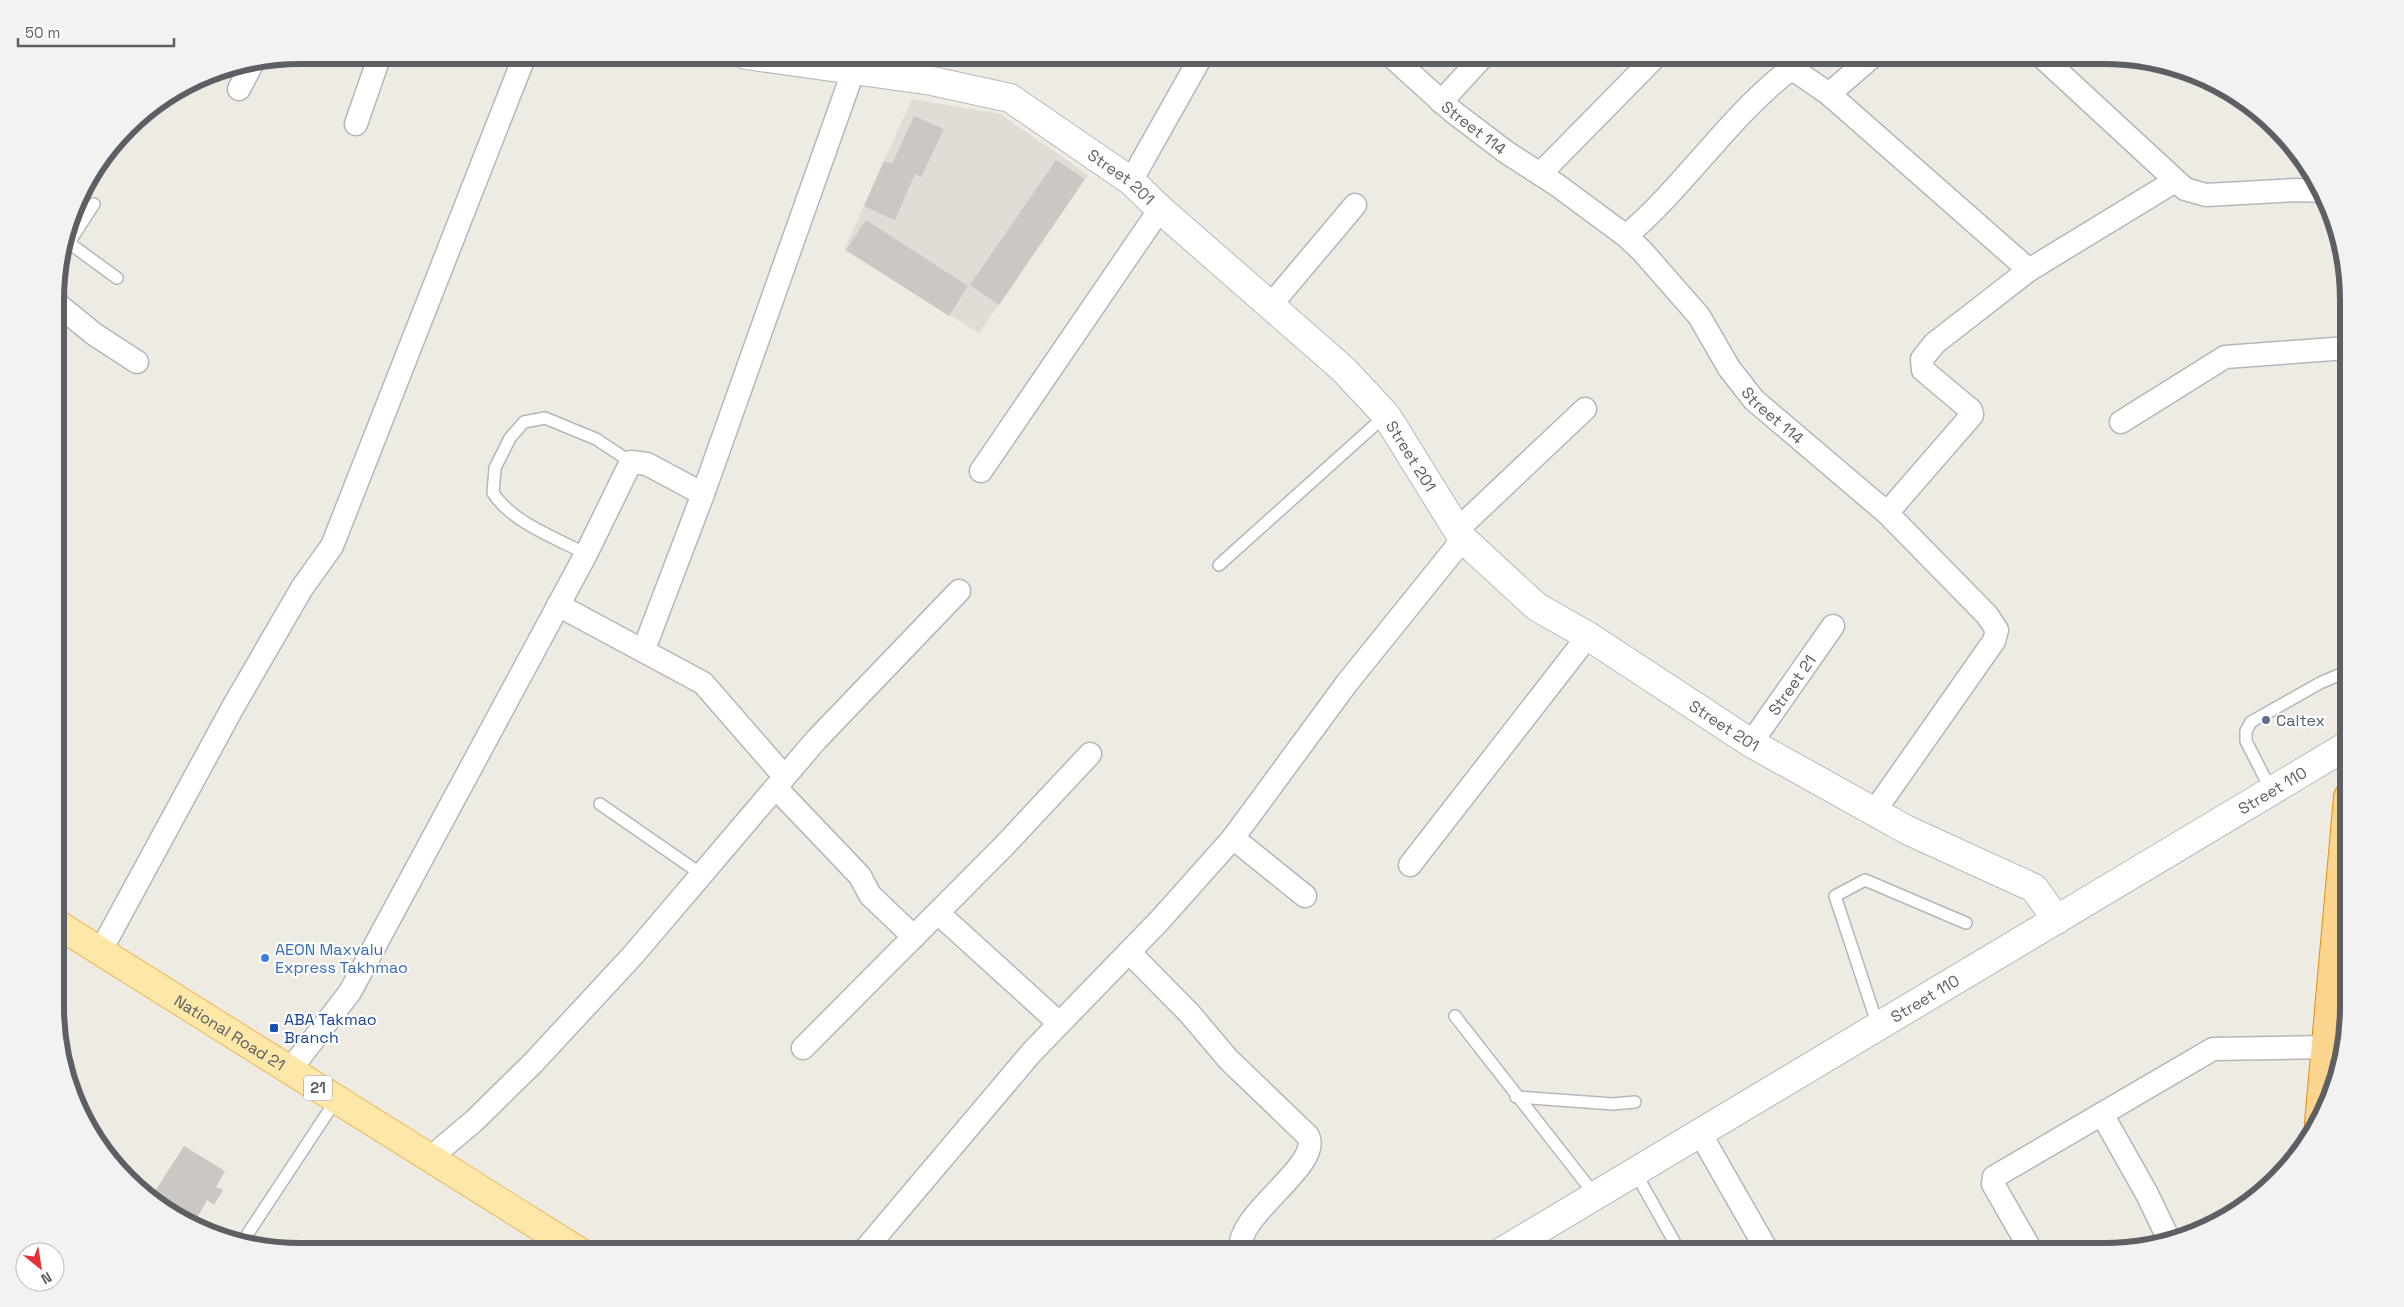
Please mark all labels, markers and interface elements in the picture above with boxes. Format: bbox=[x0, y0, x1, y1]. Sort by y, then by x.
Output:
scale bar bbox=[18, 15, 174, 47]
text: 50 m bbox=[25, 23, 60, 42]
street label: Street 114 bbox=[1437, 96, 1510, 159]
street label: Street 201 bbox=[1083, 144, 1159, 209]
street label: Street 114 bbox=[1737, 383, 1808, 449]
street label: Street 201 bbox=[1381, 417, 1441, 496]
street label: Street 21 bbox=[1764, 651, 1821, 720]
street label: Street 201 bbox=[1685, 695, 1763, 757]
place label: Caltex bbox=[2276, 710, 2325, 731]
marker: Caltex bbox=[2260, 714, 2272, 726]
street label: Street 110 bbox=[2234, 762, 2311, 819]
place label: AEON Maxvalu Express Takhmao bbox=[275, 939, 408, 978]
marker: AEON Maxvalu Express Takhmao bbox=[259, 952, 271, 964]
street label: Street 110 bbox=[1887, 970, 1963, 1027]
street label: National Road 21 bbox=[170, 990, 289, 1076]
place label: ABA Takmao Branch bbox=[284, 1009, 377, 1048]
marker: ABA Takmao Branch bbox=[268, 1022, 280, 1034]
road number: 21 bbox=[304, 1076, 332, 1100]
north arrow bbox=[15, 1242, 65, 1292]
text: N bbox=[38, 1268, 55, 1288]

